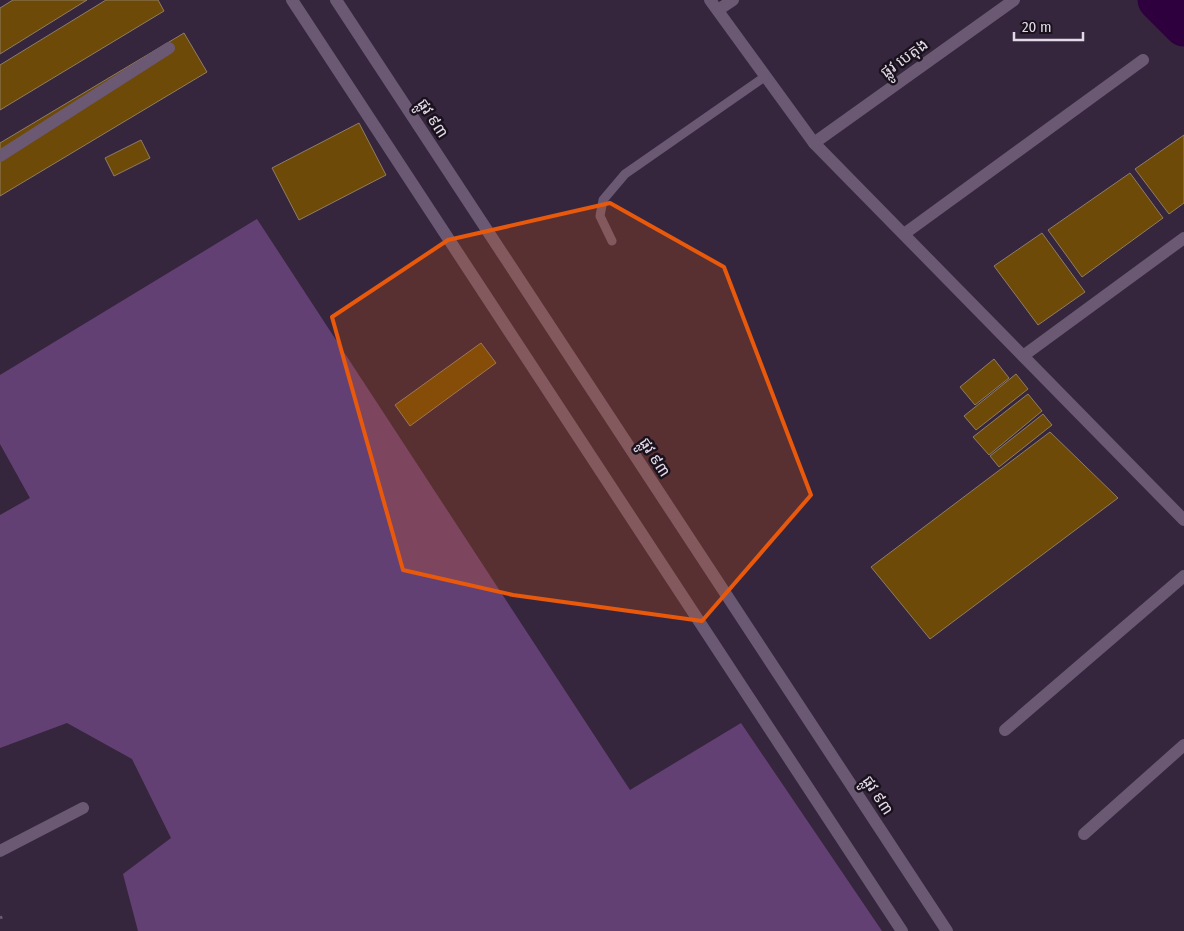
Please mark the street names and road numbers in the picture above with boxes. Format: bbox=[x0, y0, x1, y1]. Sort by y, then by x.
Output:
street label: ផ្លូវ បេតុង bbox=[876, 34, 934, 85]
street label: ផ្លូវ ៩៣ bbox=[409, 95, 453, 144]
street label: ផ្លូវ ៩៣ bbox=[631, 434, 675, 483]
street label: ផ្លូវ ៩៣ bbox=[854, 772, 898, 821]

